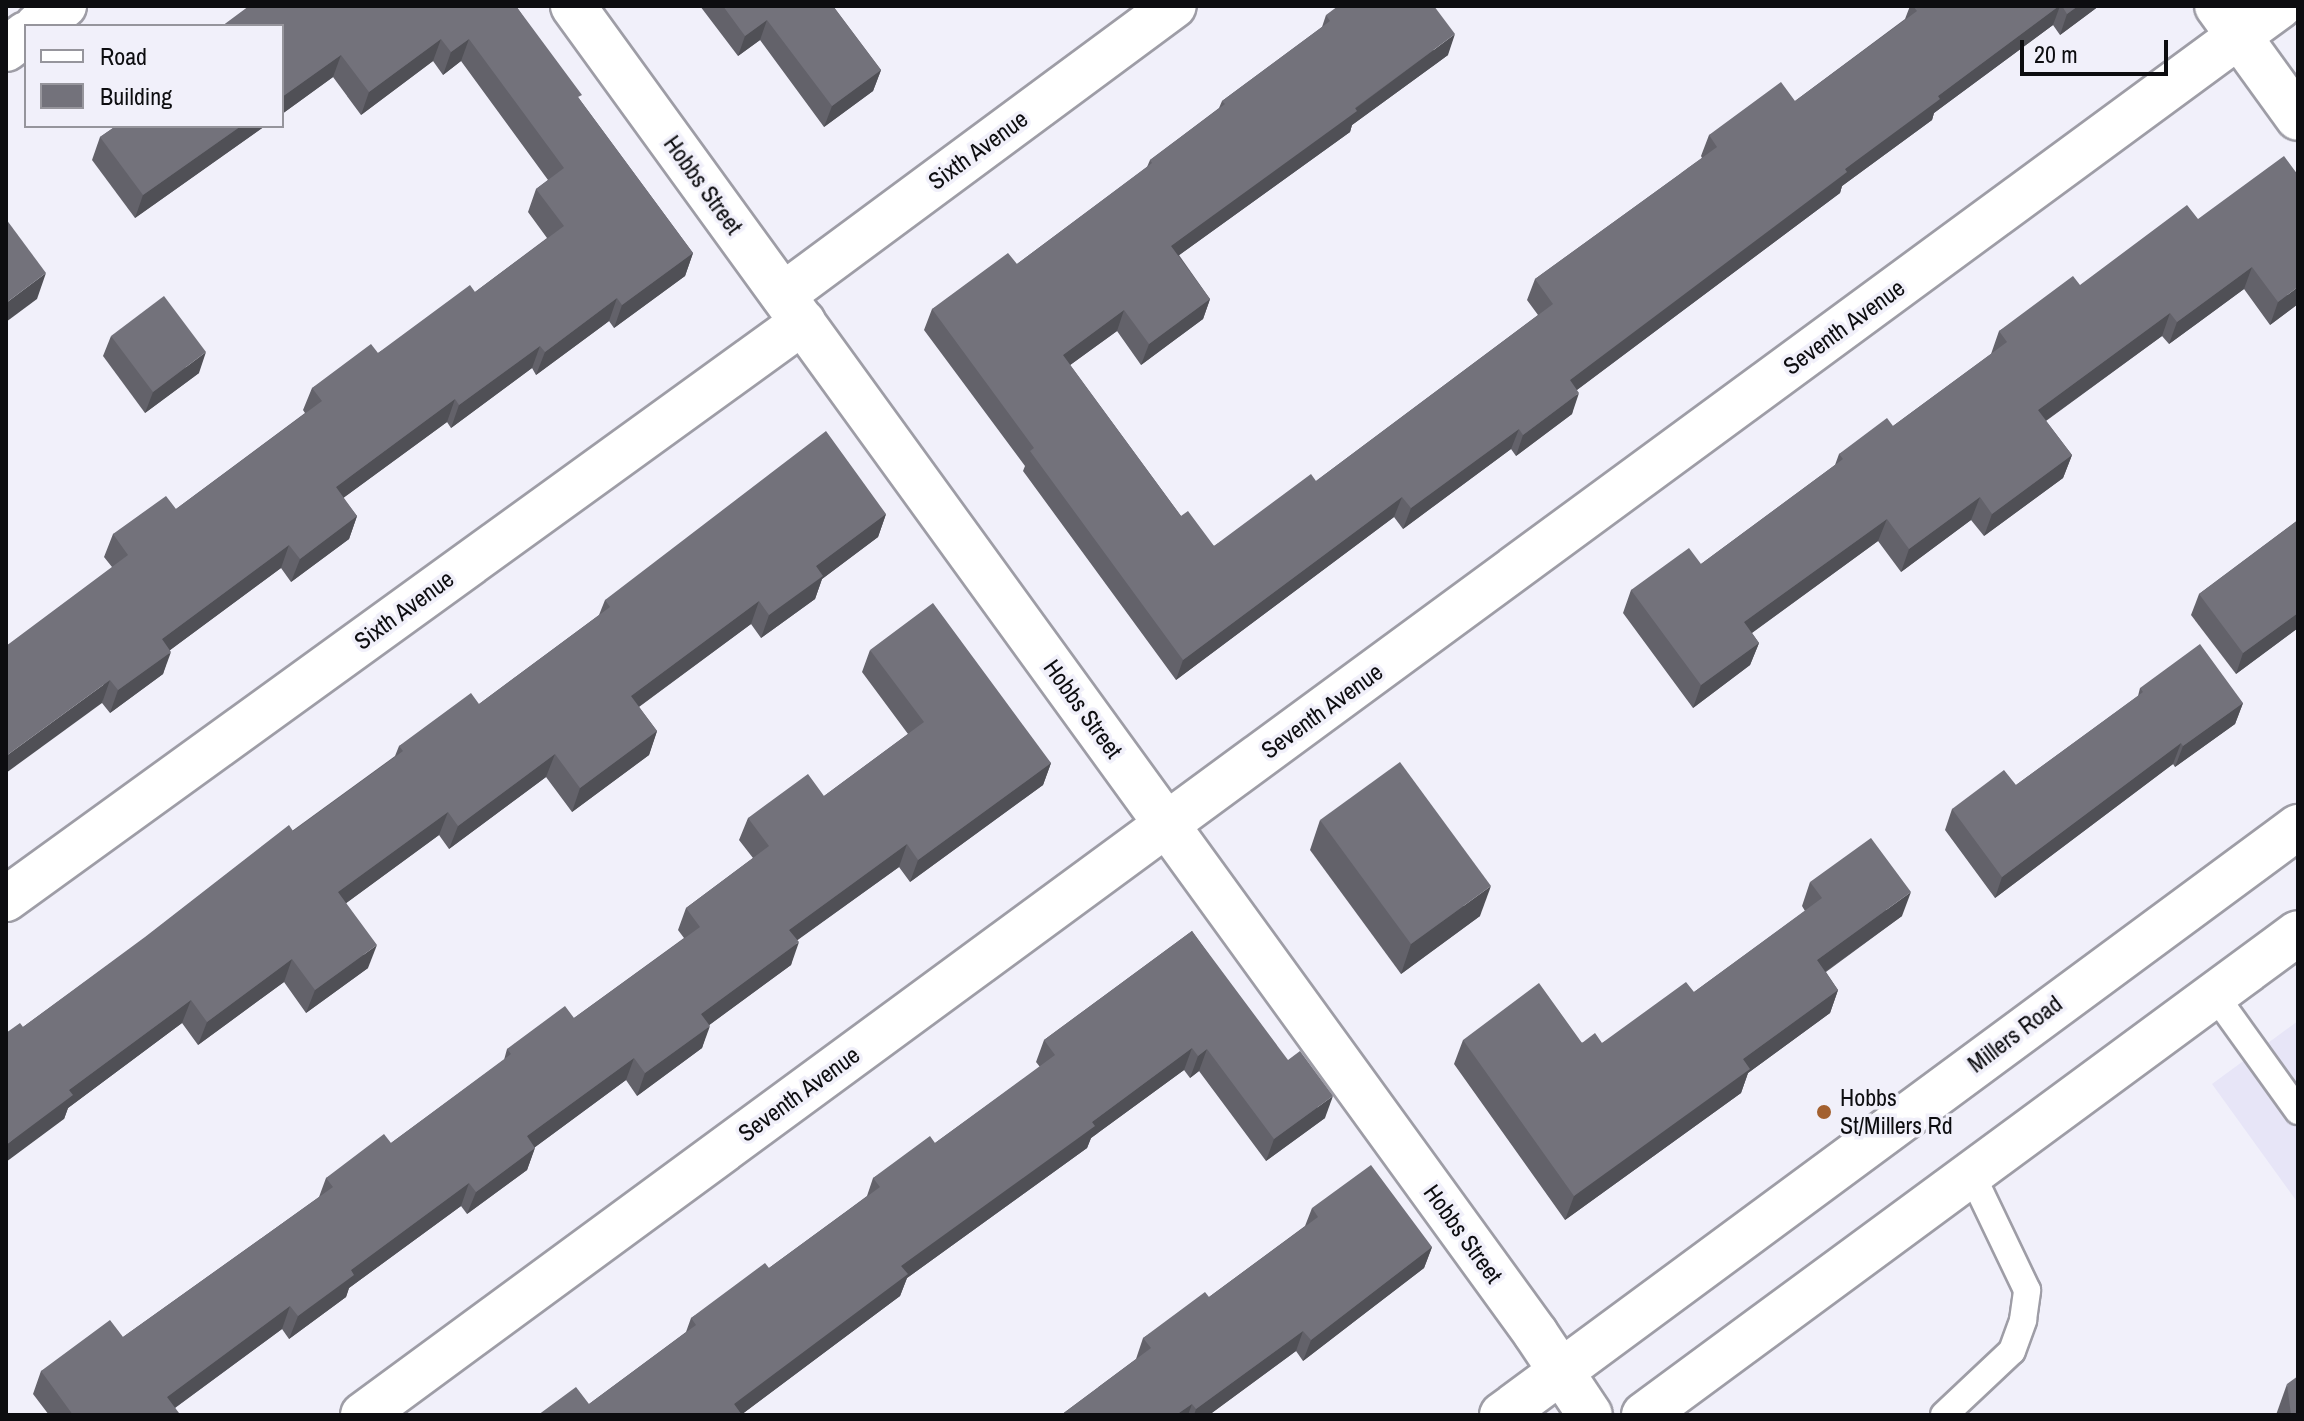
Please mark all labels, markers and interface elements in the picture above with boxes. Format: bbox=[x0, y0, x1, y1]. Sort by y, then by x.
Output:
legend bbox=[24, 24, 284, 128]
scale bar bbox=[2024, 24, 2172, 74]
text: 20 m bbox=[2034, 38, 2078, 70]
text: Road bbox=[100, 40, 147, 72]
text: Building bbox=[100, 80, 172, 112]
street label: Sixth Avenue bbox=[922, 104, 1034, 196]
street label: Hobbs Street bbox=[658, 130, 748, 240]
street label: Seventh Avenue bbox=[1777, 273, 1911, 381]
street label: Sixth Avenue bbox=[348, 564, 460, 656]
street label: Hobbs Street bbox=[1038, 654, 1128, 764]
street label: Seventh Avenue bbox=[1255, 657, 1389, 765]
street label: Millers Road bbox=[1962, 989, 2068, 1079]
street label: Seventh Avenue bbox=[732, 1040, 866, 1148]
place label: Hobbs St/Millers Rd bbox=[1840, 1084, 1953, 1140]
marker: Hobbs St/Millers Rd bbox=[1815, 1103, 1833, 1121]
street label: Hobbs Street bbox=[1418, 1179, 1508, 1289]

